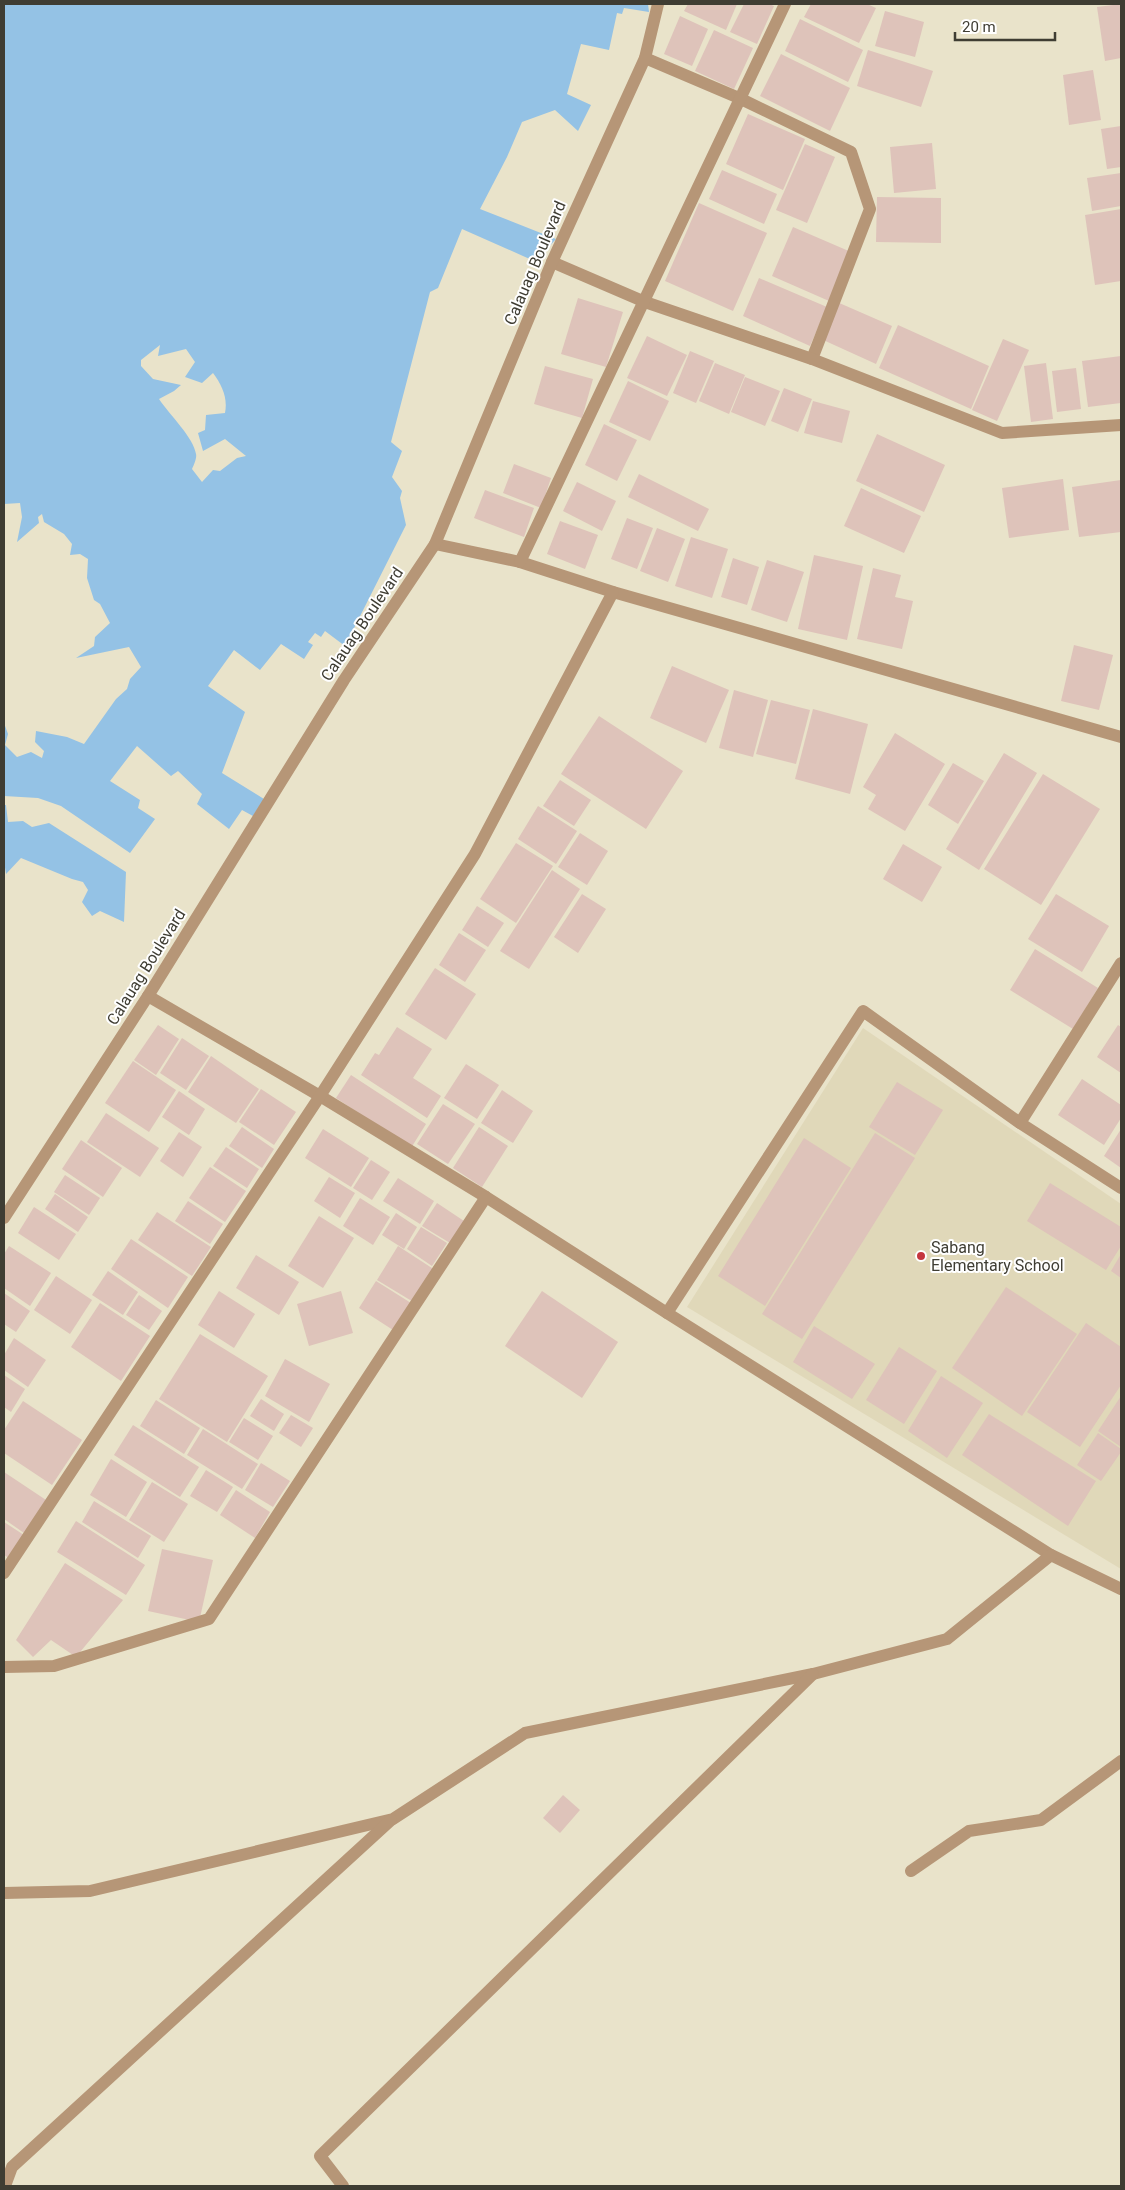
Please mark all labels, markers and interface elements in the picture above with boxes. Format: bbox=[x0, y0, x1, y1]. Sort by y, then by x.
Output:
scale bar bbox=[955, 10, 1055, 42]
text: 20 m bbox=[962, 18, 996, 36]
street label: Calauag Boulevard bbox=[500, 198, 570, 328]
street label: Calauag Boulevard bbox=[317, 564, 407, 684]
street label: Calauag Boulevard bbox=[103, 906, 189, 1028]
place label: Sabang Elementary School bbox=[931, 1238, 1064, 1275]
marker: Sabang Elementary School bbox=[915, 1250, 927, 1262]

